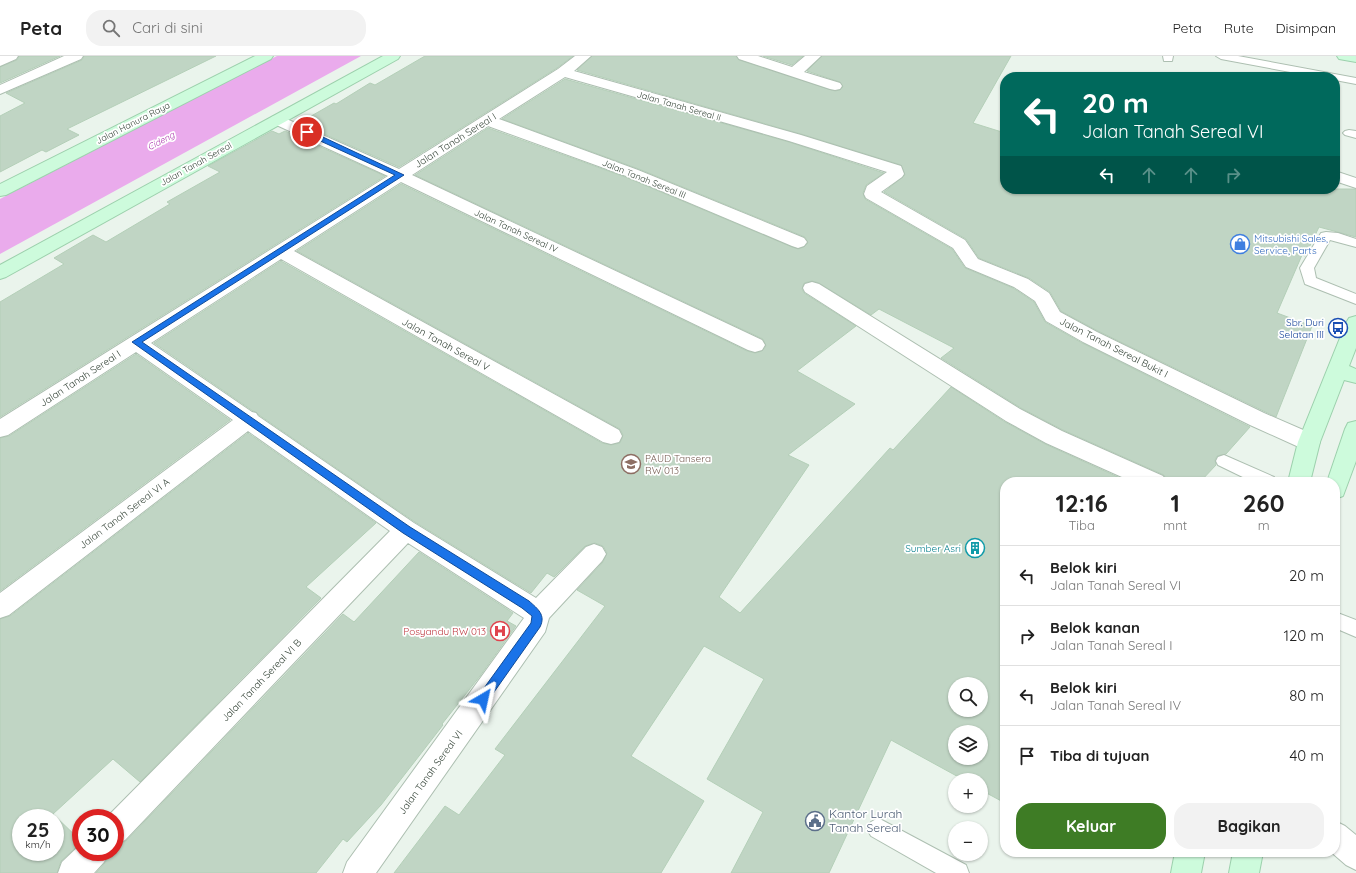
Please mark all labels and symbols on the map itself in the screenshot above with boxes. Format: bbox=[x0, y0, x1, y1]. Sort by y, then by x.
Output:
street label: Jalan Tanah Sereal II bbox=[636, 88, 722, 123]
street label: Jalan Hanura Raya bbox=[94, 99, 172, 146]
street label: Jalan Tanah Sereal I bbox=[412, 110, 499, 171]
pin bbox=[290, 115, 324, 149]
water label: Cideng bbox=[145, 128, 177, 152]
street label: Jalan Tanah Sereal bbox=[158, 139, 233, 188]
street label: Jalan Tanah Sereal III bbox=[601, 157, 688, 200]
street label: Jalan Tanah Sereal IV bbox=[473, 206, 560, 255]
place label: Mitsubishi Sales, Service, Parts bbox=[1254, 232, 1328, 257]
shop icon: Mitsubishi Sales, Service, Parts bbox=[1229, 233, 1251, 255]
street label: Jalan Tanah Sereal Bukit I bbox=[1057, 314, 1170, 380]
street label: Jalan Tanah Sereal V bbox=[400, 315, 492, 374]
place label: Sbr. Duri Selatan III bbox=[1279, 316, 1324, 341]
bus stop icon: Sbr. Duri Selatan III bbox=[1327, 317, 1349, 339]
street label: Jalan Tanah Sereal I bbox=[37, 347, 123, 410]
place label: PAUD Tansera RW 013 bbox=[645, 452, 711, 477]
school or university icon: PAUD Tansera RW 013 bbox=[620, 453, 642, 475]
street label: Jalan Tanah Sereal VI A bbox=[76, 475, 173, 552]
building icon: Sumber Asri bbox=[964, 537, 986, 559]
place label: Sumber Asri bbox=[905, 542, 961, 555]
hospital icon: Posyandu RW 013 bbox=[489, 620, 511, 642]
place label: Posyandu RW 013 bbox=[403, 625, 486, 638]
street label: Jalan Tanah Sereal VI B bbox=[218, 636, 305, 724]
position arrow bbox=[462, 678, 504, 720]
street label: Jalan Tanah Sereal VI bbox=[396, 728, 465, 817]
place label: Kantor Lurah Tanah Sereal bbox=[829, 806, 902, 835]
speed limit sign: 30 bbox=[72, 809, 124, 861]
public building icon: Kantor Lurah Tanah Sereal bbox=[804, 810, 826, 832]

